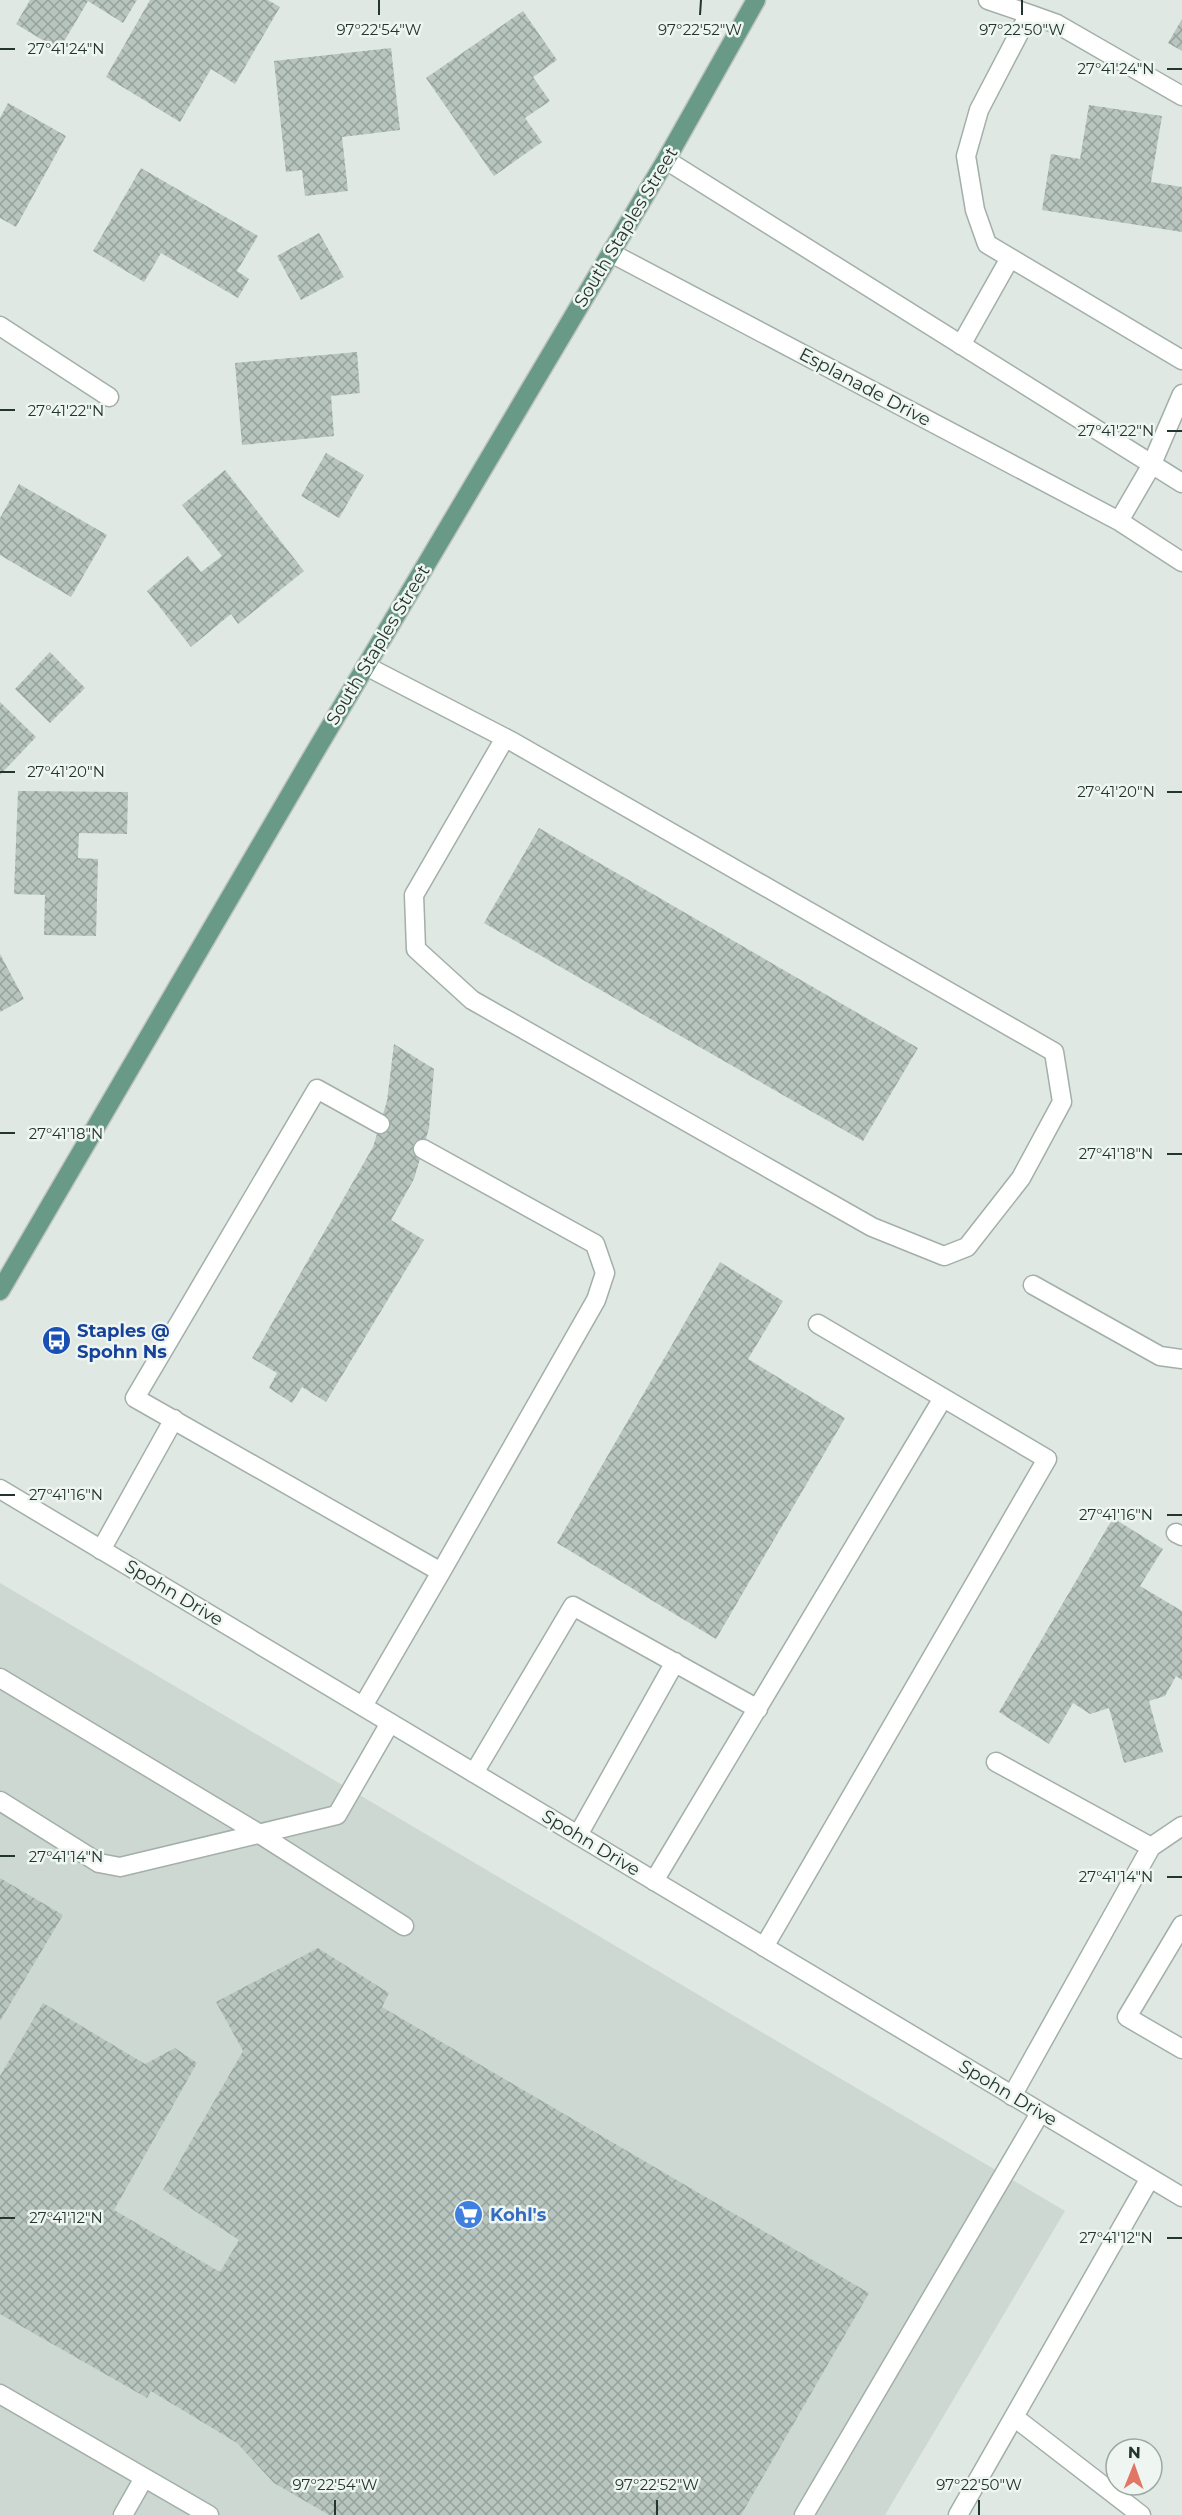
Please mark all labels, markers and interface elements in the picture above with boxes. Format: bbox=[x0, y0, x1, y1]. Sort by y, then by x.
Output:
text: 97°22'54"W bbox=[336, 20, 422, 39]
text: 97°22'52"W bbox=[658, 20, 742, 39]
text: 97°22'50"W bbox=[979, 20, 1065, 39]
text: 27°41'24"N bbox=[28, 39, 104, 58]
text: 27°41'24"N bbox=[1078, 59, 1154, 78]
street label: South Staples Street bbox=[569, 143, 683, 311]
street label: Esplanade Drive bbox=[795, 343, 935, 431]
text: 27°41'22"N bbox=[28, 401, 104, 420]
text: 27°41'22"N bbox=[1078, 421, 1154, 440]
street label: South Staples Street bbox=[321, 561, 435, 729]
text: 27°41'20"N bbox=[27, 762, 105, 781]
text: 27°41'20"N bbox=[1077, 782, 1155, 801]
text: 27°41'18"N bbox=[29, 1124, 103, 1143]
text: 27°41'18"N bbox=[1079, 1144, 1153, 1163]
place label: Staples @ Spohn Ns bbox=[77, 1320, 170, 1363]
bus stop icon: Staples @ Spohn Ns bbox=[40, 1325, 72, 1357]
text: 27°41'16"N bbox=[29, 1485, 103, 1504]
text: 27°41'16"N bbox=[1079, 1505, 1153, 1524]
street label: Spohn Drive bbox=[121, 1555, 227, 1631]
street label: Spohn Drive bbox=[538, 1805, 644, 1881]
text: 27°41'14"N bbox=[29, 1847, 103, 1866]
text: 27°41'14"N bbox=[1079, 1867, 1153, 1886]
street label: Spohn Drive bbox=[955, 2055, 1061, 2131]
supermarket icon: Kohl's bbox=[453, 2199, 485, 2231]
place label: Kohl's bbox=[490, 2204, 547, 2226]
text: 27°41'12"N bbox=[29, 2208, 103, 2227]
text: 27°41'12"N bbox=[1079, 2228, 1153, 2247]
north arrow bbox=[1104, 2437, 1164, 2497]
text: N bbox=[1128, 2443, 1141, 2462]
text: 97°22'54"W bbox=[292, 2475, 378, 2494]
text: 97°22'52"W bbox=[615, 2475, 699, 2494]
text: 97°22'50"W bbox=[936, 2475, 1022, 2494]

